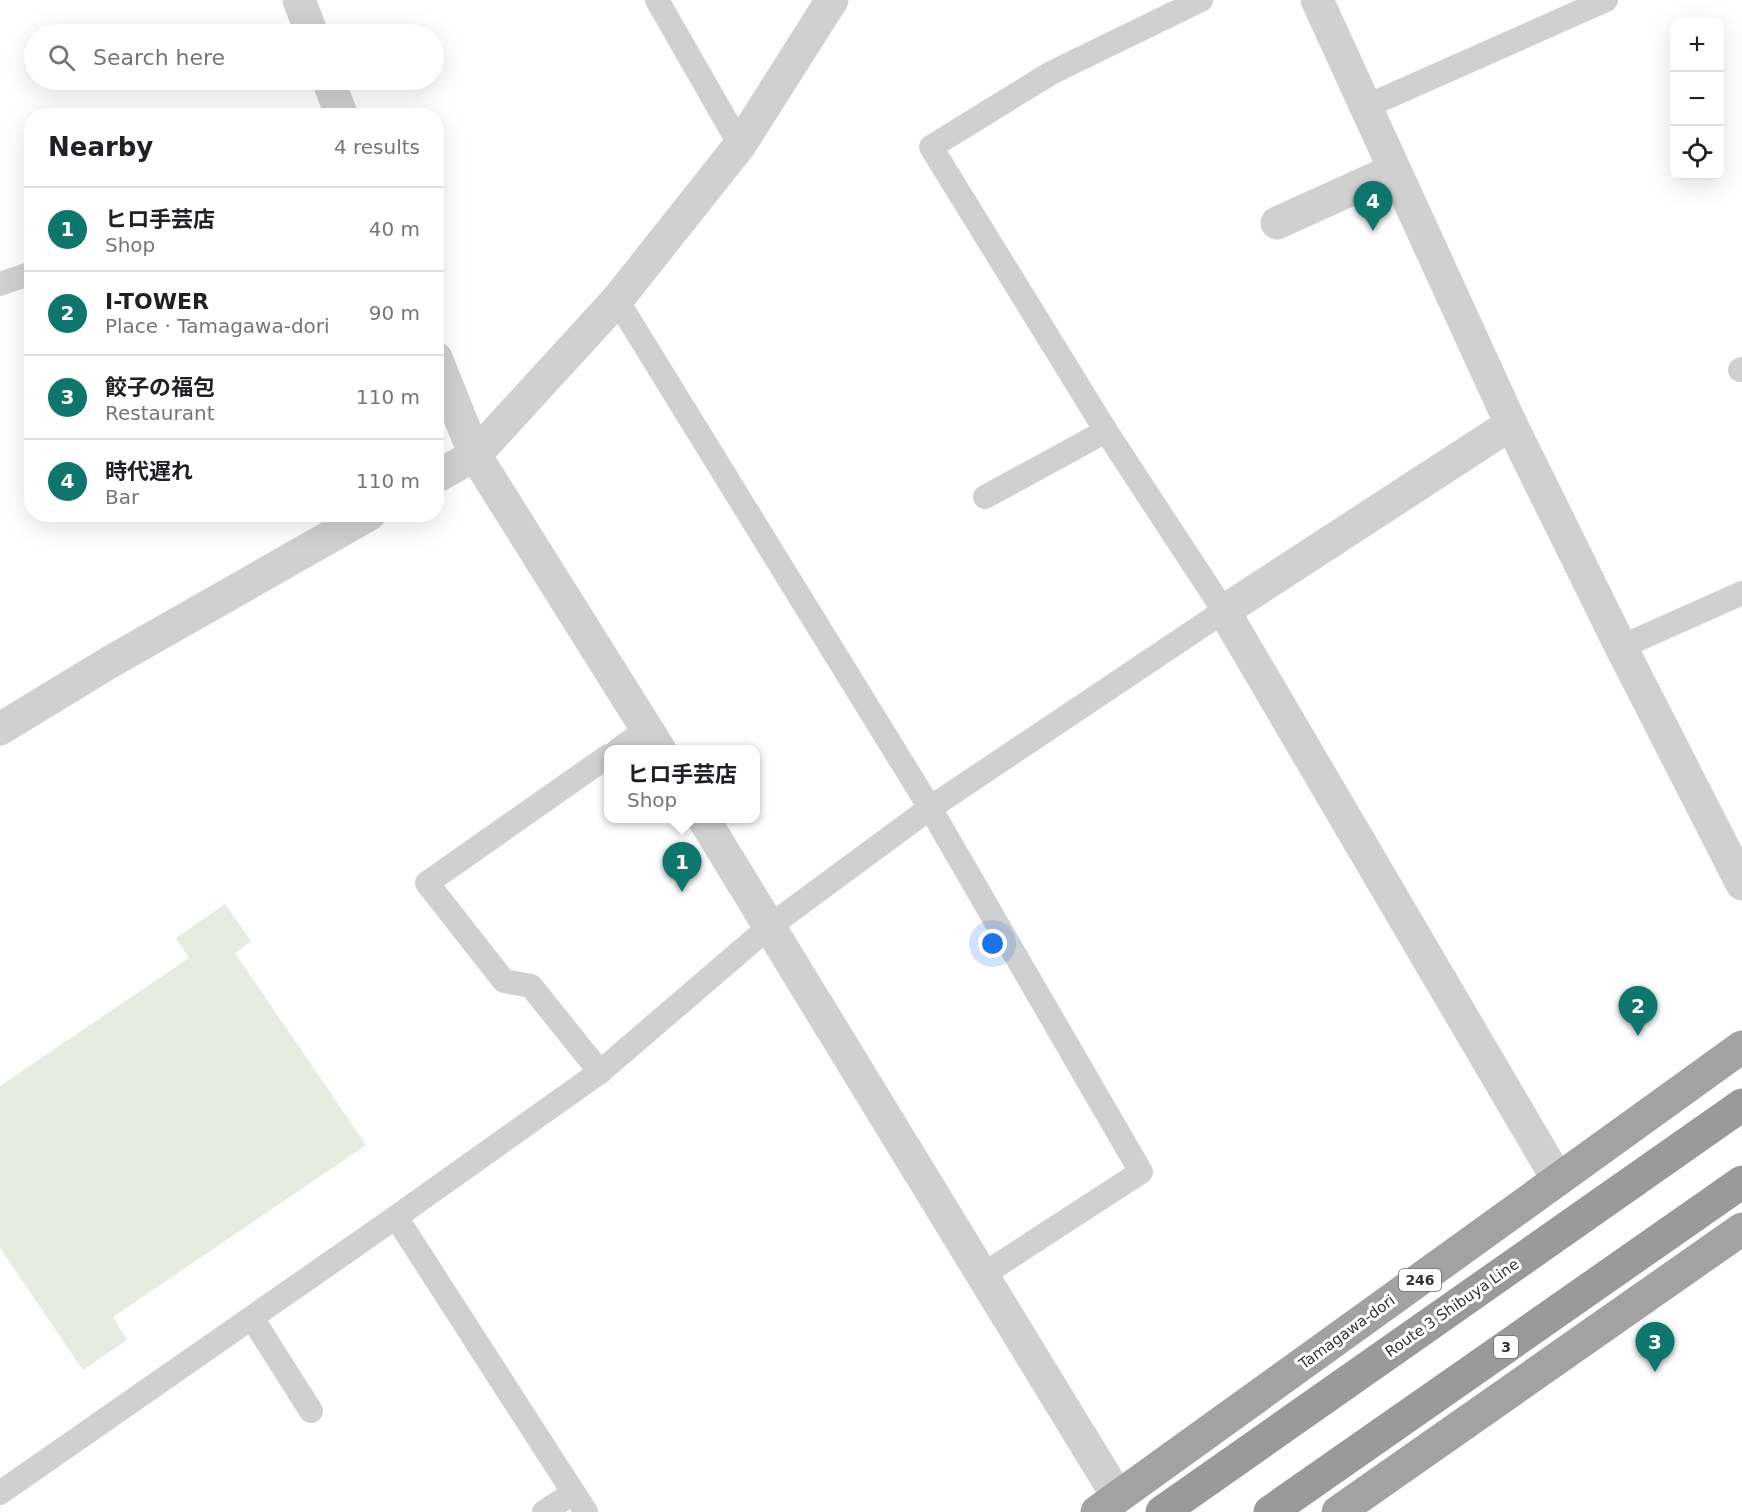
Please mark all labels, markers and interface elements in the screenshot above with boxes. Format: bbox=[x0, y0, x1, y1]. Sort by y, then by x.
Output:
map controls bbox=[1670, 18, 1724, 180]
button: + bbox=[1670, 18, 1724, 72]
search box bbox=[24, 24, 444, 90]
icon: search bbox=[45, 41, 78, 74]
text: Search here bbox=[93, 45, 225, 70]
button: − bbox=[1670, 72, 1724, 126]
button: locate bbox=[1670, 126, 1724, 180]
text: Nearby bbox=[48, 132, 153, 162]
text: 4 results bbox=[334, 135, 420, 159]
pin: 4 bbox=[1354, 182, 1392, 231]
text: ヒロ手芸店 bbox=[105, 207, 215, 232]
text: 1 bbox=[61, 217, 74, 241]
text: 40 m bbox=[369, 217, 420, 241]
text: Shop bbox=[105, 233, 155, 257]
text: I-TOWER bbox=[105, 289, 209, 314]
text: 2 bbox=[61, 301, 74, 325]
text: 90 m bbox=[369, 301, 420, 325]
text: Place · Tamagawa-dori bbox=[105, 314, 330, 338]
text: 餃子の福包 bbox=[105, 375, 215, 400]
text: 3 bbox=[61, 385, 74, 409]
text: 110 m bbox=[356, 385, 420, 409]
text: Restaurant bbox=[105, 401, 215, 425]
text: 時代遅れ bbox=[105, 459, 193, 484]
text: 4 bbox=[61, 469, 74, 493]
text: 110 m bbox=[356, 469, 420, 493]
text: Bar bbox=[105, 485, 139, 509]
popup bbox=[604, 745, 760, 823]
text: ヒロ手芸店 bbox=[627, 762, 737, 787]
text: Shop bbox=[627, 788, 677, 812]
pin: 1 bbox=[662, 842, 702, 892]
your location bbox=[978, 929, 1007, 958]
pin: 2 bbox=[1618, 986, 1658, 1036]
street label: Route 3 Shibuya Line bbox=[1382, 1255, 1522, 1361]
road number: 246 bbox=[1399, 1269, 1441, 1291]
street label: Tamagawa-dori bbox=[1295, 1291, 1399, 1373]
pin: 3 bbox=[1636, 1322, 1674, 1372]
road number: 3 bbox=[1494, 1336, 1518, 1358]

